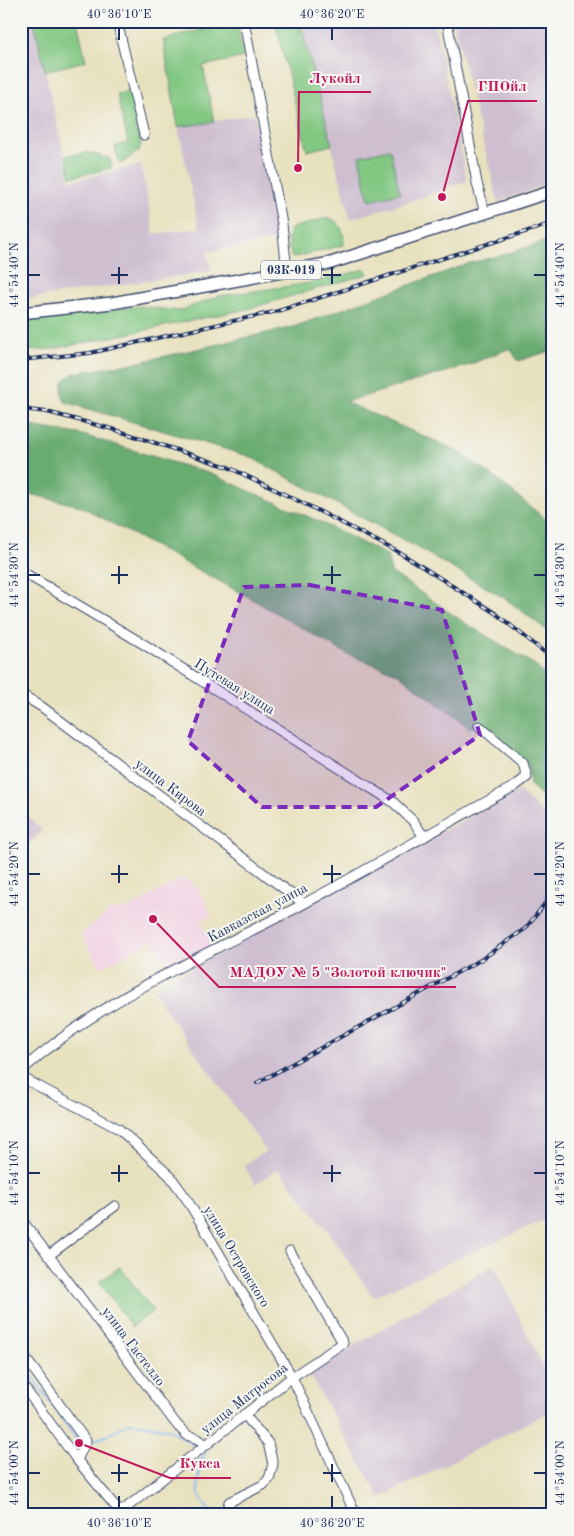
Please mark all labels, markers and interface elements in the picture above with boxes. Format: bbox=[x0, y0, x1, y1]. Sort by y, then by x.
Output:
text: 40°36'10"E bbox=[87, 9, 151, 21]
text: 40°36'20"E bbox=[300, 9, 364, 21]
callout: Лукойл bbox=[299, 62, 371, 92]
callout: ГПОйл bbox=[468, 71, 537, 101]
text: Лукойл bbox=[309, 72, 361, 87]
text: ГПОйл bbox=[478, 80, 527, 95]
text: 44°54'40"N bbox=[8, 242, 21, 308]
text: 44°54'40"N bbox=[554, 242, 567, 308]
road number: 03К-019 bbox=[261, 260, 321, 280]
text: 44°54'30"N bbox=[8, 542, 21, 608]
text: 44°54'30"N bbox=[554, 542, 567, 608]
street label: Путевая улица bbox=[192, 656, 277, 717]
street label: улица Кирова bbox=[132, 757, 209, 819]
text: 44°54'20"N bbox=[8, 841, 21, 907]
text: 44°54'20"N bbox=[554, 841, 567, 907]
street label: Кавказская улица bbox=[205, 881, 310, 945]
callout: МАДОУ № 5 "Золотой ключик" bbox=[219, 957, 456, 987]
text: МАДОУ № 5 "Золотой ключик" bbox=[229, 966, 447, 981]
text: 44°54'10"N bbox=[8, 1140, 21, 1206]
text: 44°54'10"N bbox=[554, 1140, 567, 1206]
street label: улица Островского bbox=[200, 1203, 272, 1310]
street label: улица Гастелло bbox=[99, 1304, 167, 1389]
street label: улица Матросова bbox=[199, 1361, 291, 1437]
text: 44°54'00"N bbox=[8, 1440, 21, 1506]
text: 44°54'00"N bbox=[554, 1440, 567, 1506]
callout: Кукса bbox=[170, 1448, 231, 1478]
text: Кукса bbox=[179, 1457, 221, 1472]
text: 40°36'10"E bbox=[87, 1518, 151, 1530]
text: 40°36'20"E bbox=[300, 1518, 364, 1530]

